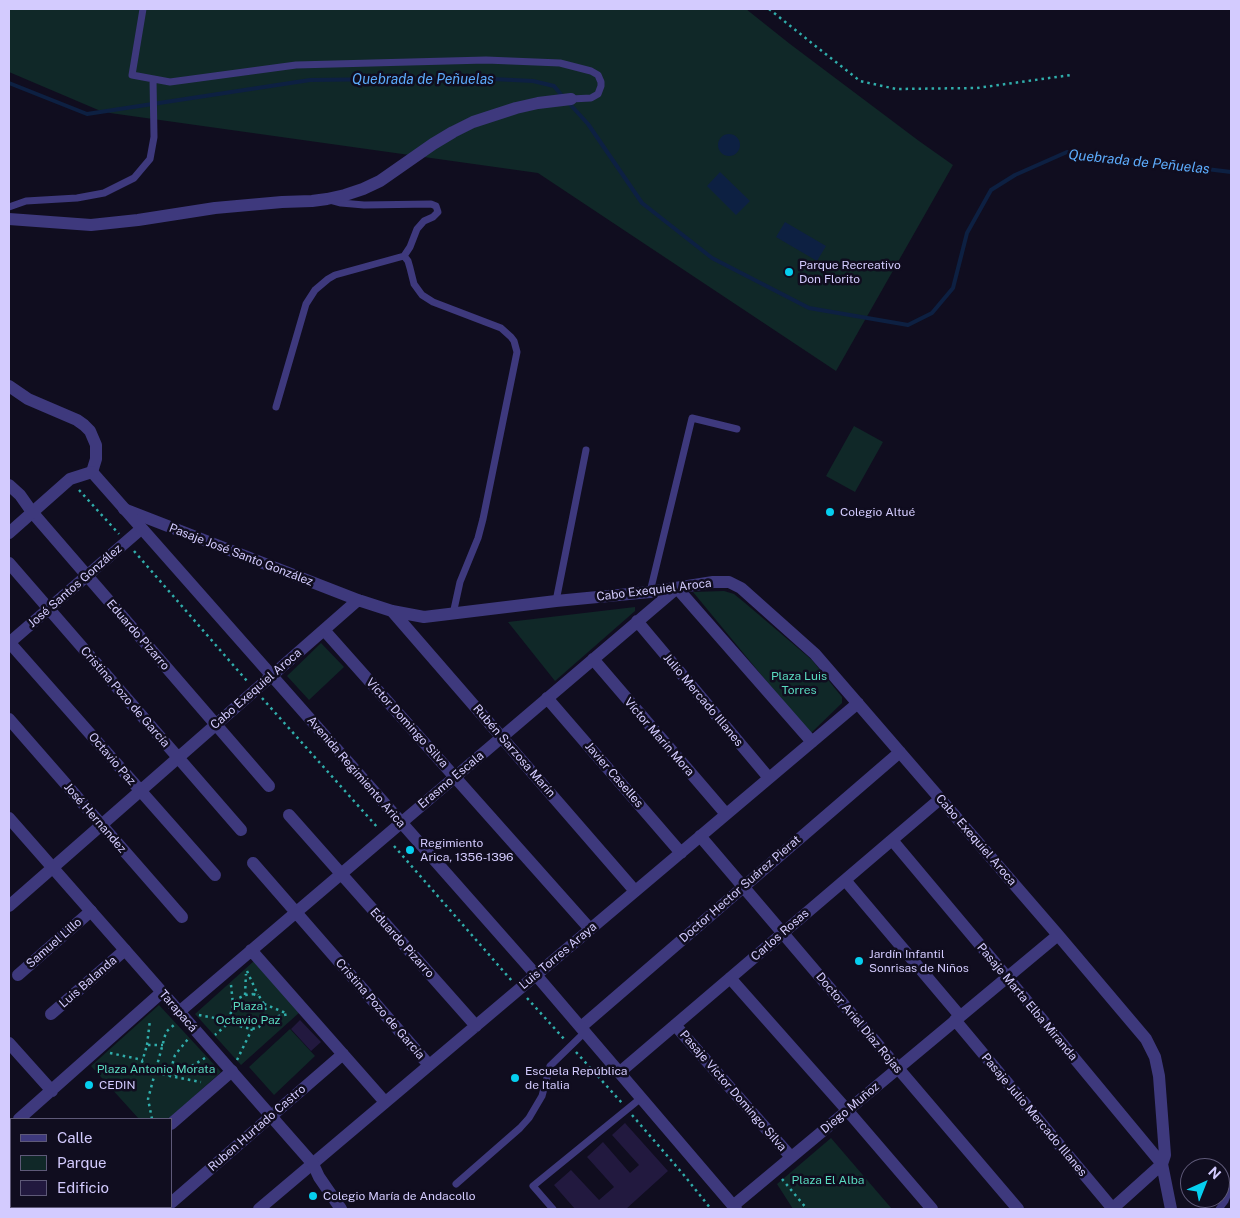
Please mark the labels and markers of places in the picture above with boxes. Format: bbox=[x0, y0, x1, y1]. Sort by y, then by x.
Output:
place label: Parque Recreativo Don Florito bbox=[799, 258, 901, 286]
marker: Parque Recreativo Don Florito bbox=[783, 266, 795, 278]
place label: Colegio Altué bbox=[840, 505, 915, 519]
marker: Colegio Altué bbox=[824, 506, 836, 518]
place label: Regimiento Arica, 1356-1396 bbox=[420, 836, 514, 864]
marker: Regimiento Arica, 1356-1396 bbox=[404, 844, 416, 856]
place label: Jardín Infantil Sonrisas de Niños bbox=[869, 947, 969, 975]
marker: Jardín Infantil Sonrisas de Niños bbox=[853, 955, 865, 967]
place label: Escuela República de Italia bbox=[525, 1064, 627, 1092]
marker: Escuela República de Italia bbox=[509, 1072, 521, 1084]
place label: CEDIN bbox=[99, 1078, 136, 1092]
marker: CEDIN bbox=[83, 1079, 95, 1091]
place label: Colegio María de Andacollo bbox=[323, 1189, 476, 1203]
marker: Colegio María de Andacollo bbox=[307, 1190, 319, 1202]

